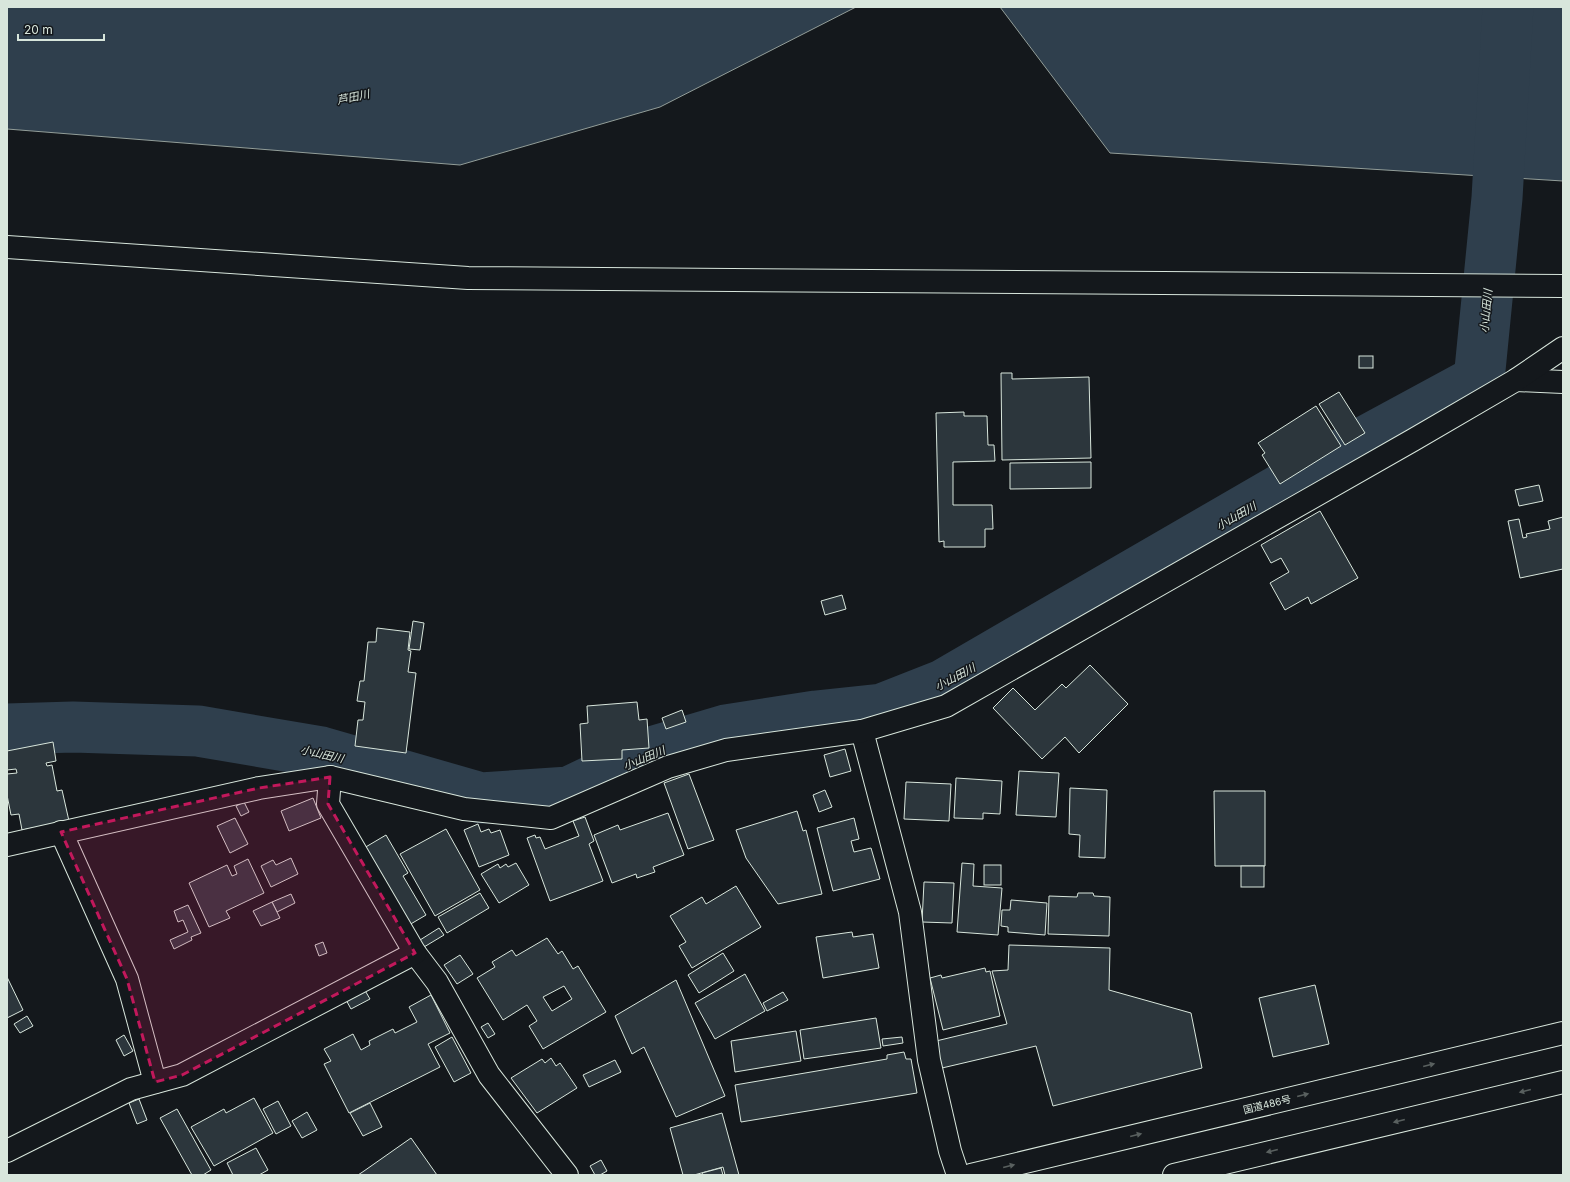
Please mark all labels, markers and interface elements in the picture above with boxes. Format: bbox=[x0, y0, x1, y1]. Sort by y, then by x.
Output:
scale bar bbox=[18, 16, 104, 42]
text: 20 m bbox=[24, 22, 53, 37]
water label: 芦田川 bbox=[335, 87, 372, 107]
water label: 小山田川 bbox=[1477, 287, 1495, 334]
water label: 小山田川 bbox=[1213, 498, 1259, 533]
water label: 小山田川 bbox=[932, 660, 979, 694]
water label: 小山田川 bbox=[299, 742, 346, 766]
water label: 小山田川 bbox=[621, 743, 668, 773]
one-way arrow bbox=[1423, 1061, 1435, 1067]
one-way arrow bbox=[1519, 1088, 1531, 1094]
street label: 国道486号 bbox=[1242, 1092, 1292, 1116]
one-way arrow bbox=[1297, 1092, 1309, 1098]
one-way arrow bbox=[1392, 1118, 1404, 1124]
one-way arrow bbox=[1129, 1132, 1142, 1138]
one-way arrow bbox=[1266, 1149, 1278, 1155]
one-way arrow bbox=[1003, 1163, 1015, 1169]

